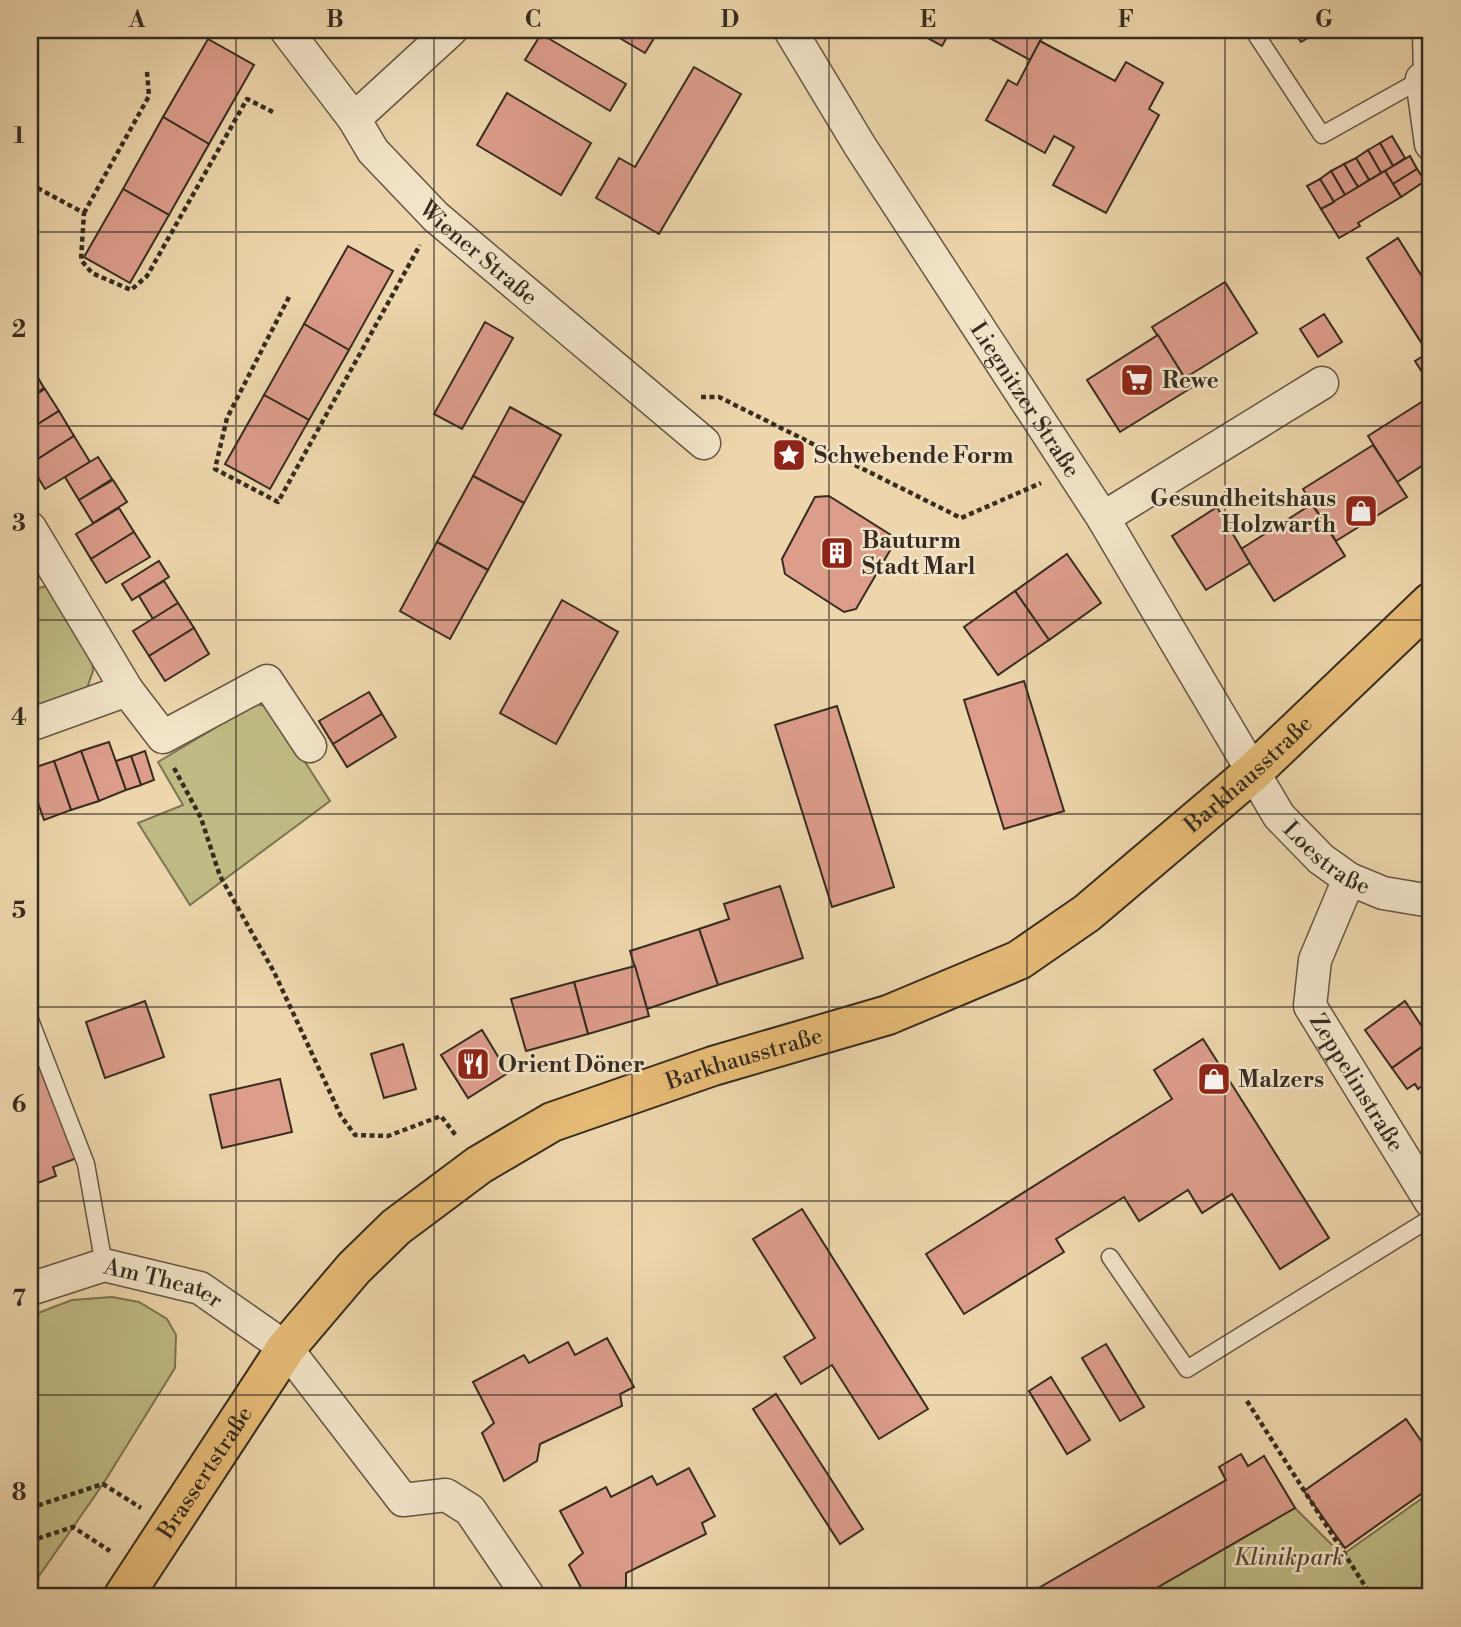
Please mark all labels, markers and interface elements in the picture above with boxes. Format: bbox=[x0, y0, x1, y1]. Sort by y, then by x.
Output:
text: A bbox=[128, 6, 146, 34]
text: B bbox=[326, 6, 344, 34]
text: C bbox=[525, 6, 541, 34]
text: D bbox=[721, 6, 739, 34]
text: E bbox=[920, 6, 936, 34]
text: F bbox=[1118, 6, 1134, 34]
text: G bbox=[1315, 6, 1333, 34]
text: 1 bbox=[13, 122, 25, 150]
street label: Wiener Straße bbox=[412, 194, 543, 312]
text: 2 bbox=[12, 316, 26, 344]
street label: Liegnitzer Straße bbox=[964, 317, 1086, 483]
supermarket icon: Rewe bbox=[1118, 361, 1156, 399]
place label: Rewe bbox=[1162, 367, 1219, 395]
place icon: Schwebende Form bbox=[770, 436, 808, 474]
place label: Schwebende Form bbox=[814, 442, 1014, 470]
place label: Gesundheitshaus Holzwarth bbox=[1150, 485, 1336, 539]
shop icon: Gesundheitshaus Holzwarth bbox=[1342, 492, 1380, 530]
text: 3 bbox=[12, 510, 26, 538]
place label: Bauturm Stadt Marl bbox=[862, 527, 976, 581]
building icon: Bauturm Stadt Marl bbox=[818, 534, 856, 572]
text: 4 bbox=[11, 704, 27, 732]
street label: Barkhausstraße bbox=[1178, 710, 1319, 840]
street label: Loestraße bbox=[1277, 815, 1374, 901]
text: 5 bbox=[12, 897, 26, 925]
street label: Zeppelinstraße bbox=[1303, 1009, 1410, 1157]
street label: Barkhausstraße bbox=[661, 1022, 826, 1097]
restaurant icon: Orient Döner bbox=[454, 1045, 492, 1083]
place label: Orient Döner bbox=[498, 1051, 645, 1079]
shop icon: Malzers bbox=[1195, 1060, 1233, 1098]
place label: Malzers bbox=[1238, 1066, 1324, 1094]
text: 6 bbox=[12, 1091, 26, 1119]
street label: Am Theater bbox=[100, 1252, 228, 1315]
text: 7 bbox=[12, 1285, 26, 1313]
street label: Brassertstraße bbox=[151, 1401, 259, 1545]
text: 8 bbox=[12, 1479, 26, 1507]
park label: Klinikpark bbox=[1234, 1544, 1344, 1572]

